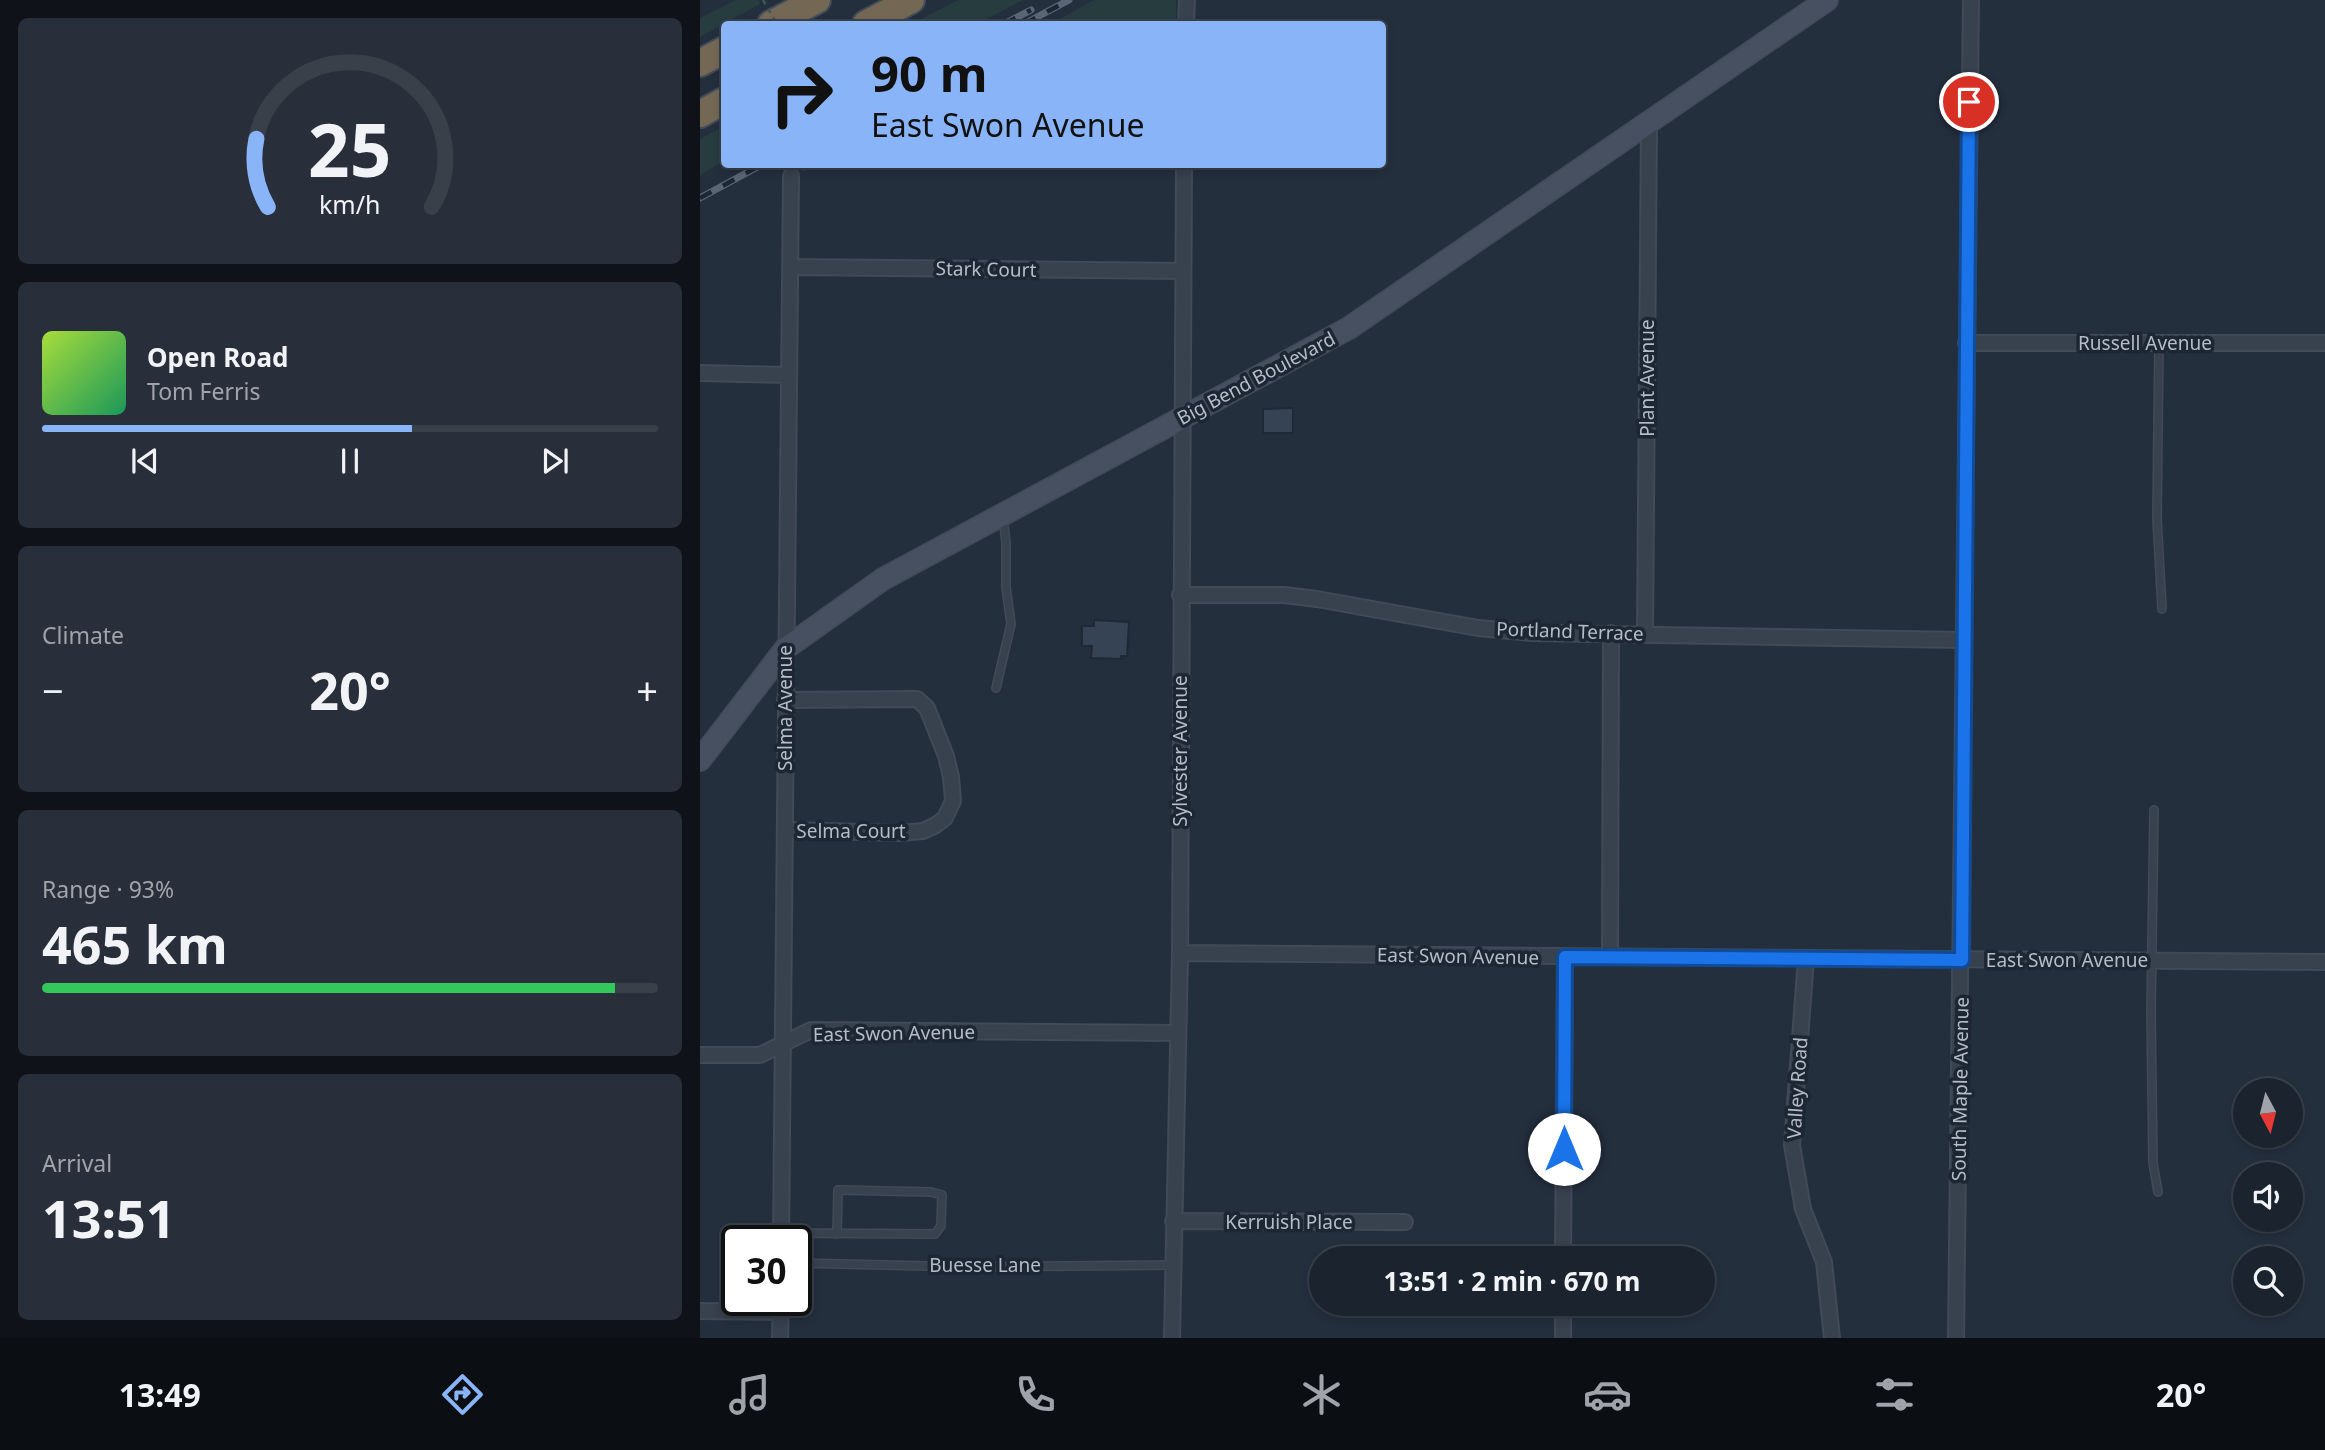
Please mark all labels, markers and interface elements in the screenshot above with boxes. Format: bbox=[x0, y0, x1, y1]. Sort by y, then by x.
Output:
text: 90 m bbox=[871, 40, 988, 106]
icon: right bbox=[756, 49, 847, 140]
pin bbox=[1939, 72, 1999, 132]
icon: arrive bbox=[1950, 83, 1988, 121]
text: 25 bbox=[308, 99, 392, 198]
text: East Swon Avenue bbox=[871, 103, 1144, 146]
text: km/h bbox=[319, 187, 381, 221]
street label: Stark Court bbox=[935, 255, 1037, 283]
street label: Plant Avenue bbox=[1634, 319, 1660, 437]
street label: Big Bend Boulevard bbox=[1172, 325, 1340, 431]
street label: Russell Avenue bbox=[2078, 330, 2212, 356]
text: Open Road bbox=[147, 339, 289, 375]
text: Tom Ferris bbox=[147, 375, 260, 407]
icon: previous bbox=[126, 442, 164, 480]
icon: pause bbox=[331, 442, 369, 480]
icon: next bbox=[536, 442, 574, 480]
street label: Portland Terrace bbox=[1496, 615, 1644, 647]
text: Climate bbox=[42, 619, 124, 651]
street label: Selma Avenue bbox=[772, 645, 798, 771]
text: 20° bbox=[309, 654, 391, 725]
text: − bbox=[42, 664, 64, 716]
text: + bbox=[636, 664, 658, 716]
street label: Sylvester Avenue bbox=[1167, 675, 1193, 827]
street label: Selma Court bbox=[796, 818, 906, 844]
text: Range · 93% bbox=[42, 873, 174, 905]
text: 465 km bbox=[42, 908, 228, 979]
street label: East Swon Avenue bbox=[1377, 942, 1539, 970]
street label: East Swon Avenue bbox=[1986, 947, 2148, 973]
street label: South Maple Avenue bbox=[1945, 997, 1975, 1181]
street label: East Swon Avenue bbox=[813, 1019, 975, 1047]
street label: Valley Road bbox=[1780, 1036, 1814, 1140]
north arrow bbox=[2233, 1078, 2303, 1148]
map controls bbox=[2233, 1078, 2303, 1316]
position arrow bbox=[1527, 1112, 1601, 1186]
text: Arrival bbox=[42, 1147, 112, 1179]
button: sound bbox=[2233, 1162, 2303, 1232]
text: 13:51 bbox=[42, 1182, 176, 1253]
street label: Kerruish Place bbox=[1225, 1209, 1353, 1235]
speed limit sign: 30 bbox=[721, 1225, 812, 1316]
button: search bbox=[2233, 1246, 2303, 1316]
street label: Buesse Lane bbox=[929, 1252, 1041, 1278]
text: 13:51 · 2 min · 670 m bbox=[1384, 1263, 1640, 1299]
icon: directions bbox=[438, 1370, 487, 1419]
icon: music bbox=[725, 1370, 774, 1419]
icon: phone bbox=[1011, 1370, 1060, 1419]
icon: climate bbox=[1297, 1370, 1346, 1419]
icon: car bbox=[1583, 1370, 1632, 1419]
icon: filters bbox=[1870, 1370, 1919, 1419]
text: 13:49 bbox=[119, 1373, 201, 1416]
text: 20° bbox=[2156, 1373, 2206, 1416]

